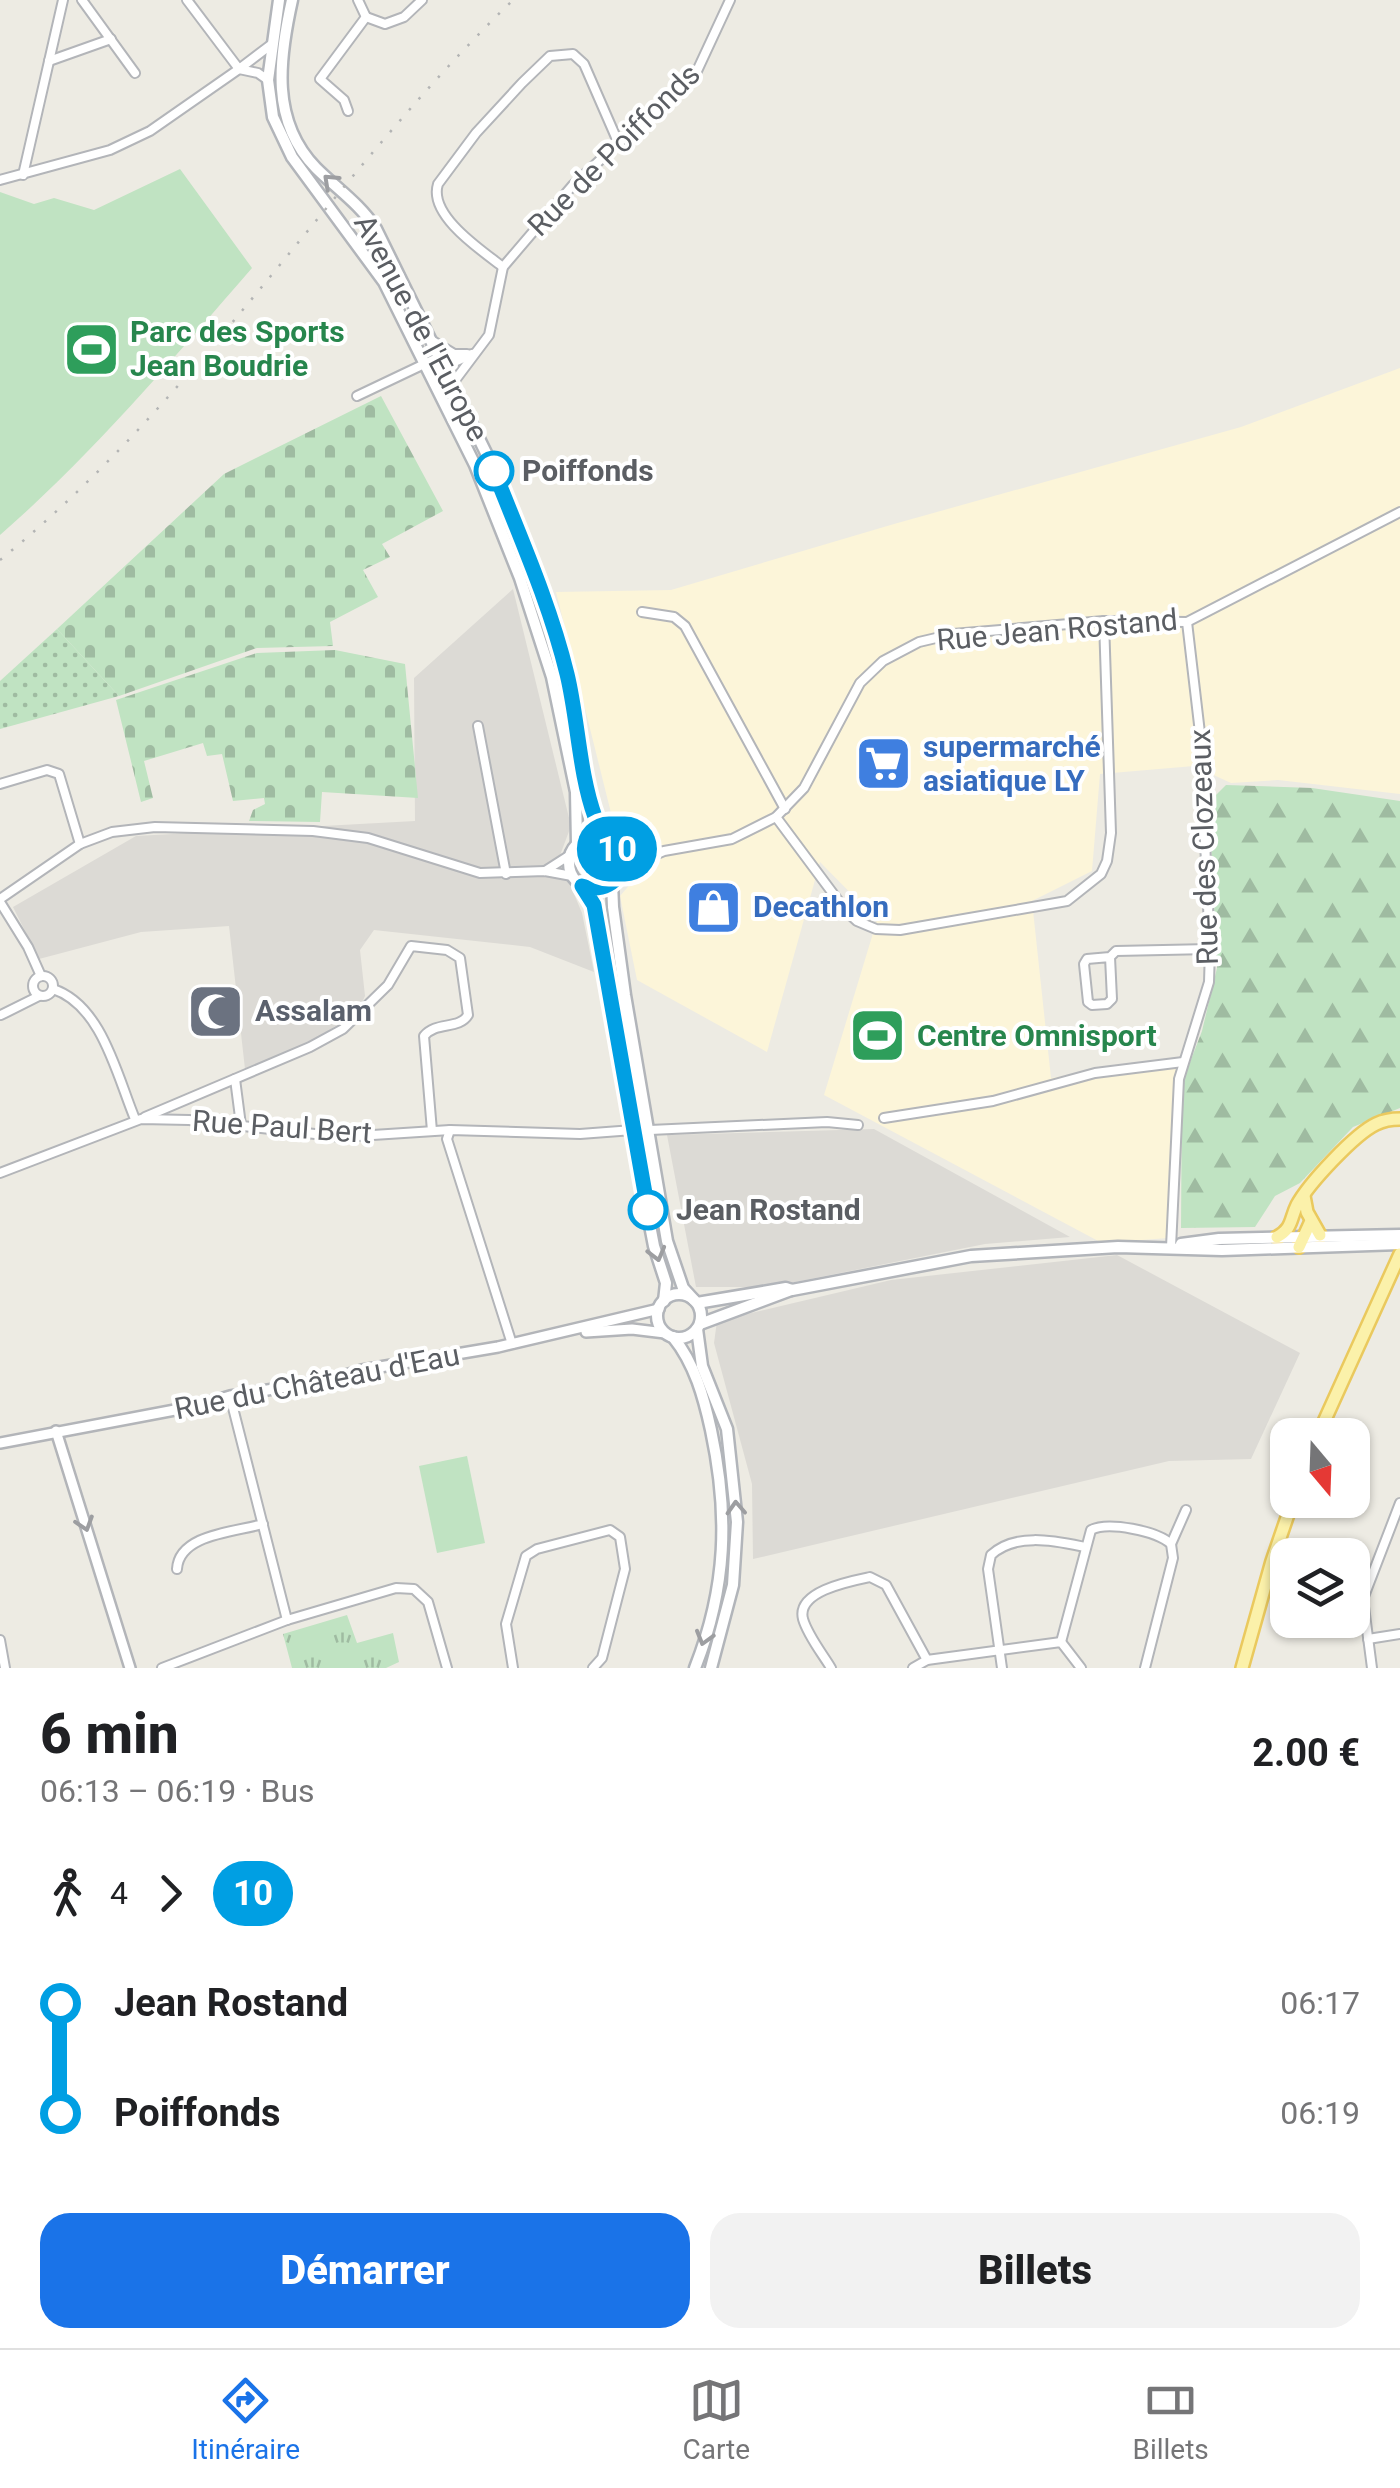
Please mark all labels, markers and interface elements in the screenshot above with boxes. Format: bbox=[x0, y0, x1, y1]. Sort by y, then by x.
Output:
street label: Rue de Poiffonds bbox=[520, 56, 707, 243]
one-way arrow bbox=[323, 175, 342, 193]
street label: Avenue de l'Europe bbox=[347, 209, 496, 447]
place label: Parc des Sports Jean Boudrie bbox=[130, 314, 345, 383]
sports icon: Parc des Sports Jean Boudrie bbox=[61, 319, 121, 379]
marker: Poiffonds bbox=[475, 452, 513, 490]
place label: Poiffonds bbox=[522, 453, 654, 488]
street label: Rue Jean Rostand bbox=[935, 602, 1179, 657]
street label: Rue des Clozeaux bbox=[1182, 728, 1225, 966]
place label: supermarché asiatique LY bbox=[923, 729, 1101, 798]
supermarket icon: supermarché asiatique LY bbox=[854, 734, 914, 794]
line badge: 10 bbox=[572, 816, 662, 882]
text: 10 bbox=[597, 829, 637, 870]
shop icon: Decathlon bbox=[684, 877, 744, 937]
place label: Decathlon bbox=[753, 889, 889, 924]
mosque icon: Assalam bbox=[186, 981, 246, 1041]
place label: Assalam bbox=[255, 993, 372, 1028]
sports icon: Centre Omnisport bbox=[848, 1006, 908, 1066]
place label: Centre Omnisport bbox=[917, 1018, 1157, 1053]
street label: Rue Paul Bert bbox=[191, 1103, 373, 1150]
marker: Jean Rostand bbox=[629, 1191, 667, 1229]
place label: Jean Rostand bbox=[676, 1192, 861, 1227]
one-way arrow bbox=[646, 1245, 667, 1262]
street label: Rue du Château d'Eau bbox=[171, 1337, 462, 1426]
north arrow bbox=[1270, 1418, 1370, 1518]
map controls bbox=[1270, 1418, 1370, 1638]
one-way arrow bbox=[726, 1500, 747, 1516]
one-way arrow bbox=[73, 1515, 93, 1532]
button: layers bbox=[1270, 1538, 1370, 1638]
one-way arrow bbox=[695, 1629, 716, 1646]
text: 6 min bbox=[40, 1702, 179, 1766]
text: 2.00 € bbox=[1252, 1731, 1360, 1775]
text: 06:13 – 06:19 · Bus bbox=[40, 1772, 315, 1810]
icon: walk bbox=[40, 1866, 95, 1921]
icon: forward bbox=[143, 1866, 198, 1921]
text: 10 bbox=[233, 1873, 273, 1914]
text: 4 bbox=[110, 1874, 128, 1912]
text: Jean Rostand bbox=[114, 1981, 348, 2025]
text: 06:17 bbox=[1280, 1984, 1360, 2022]
text: Poiffonds bbox=[114, 2091, 281, 2135]
text: 06:19 bbox=[1280, 2094, 1360, 2132]
button: Démarrer bbox=[40, 2213, 690, 2328]
button: Billets bbox=[710, 2213, 1360, 2328]
tab: Itinéraire bbox=[191, 2373, 300, 2466]
tab: Carte bbox=[682, 2373, 750, 2466]
tab: Billets bbox=[1132, 2373, 1209, 2466]

